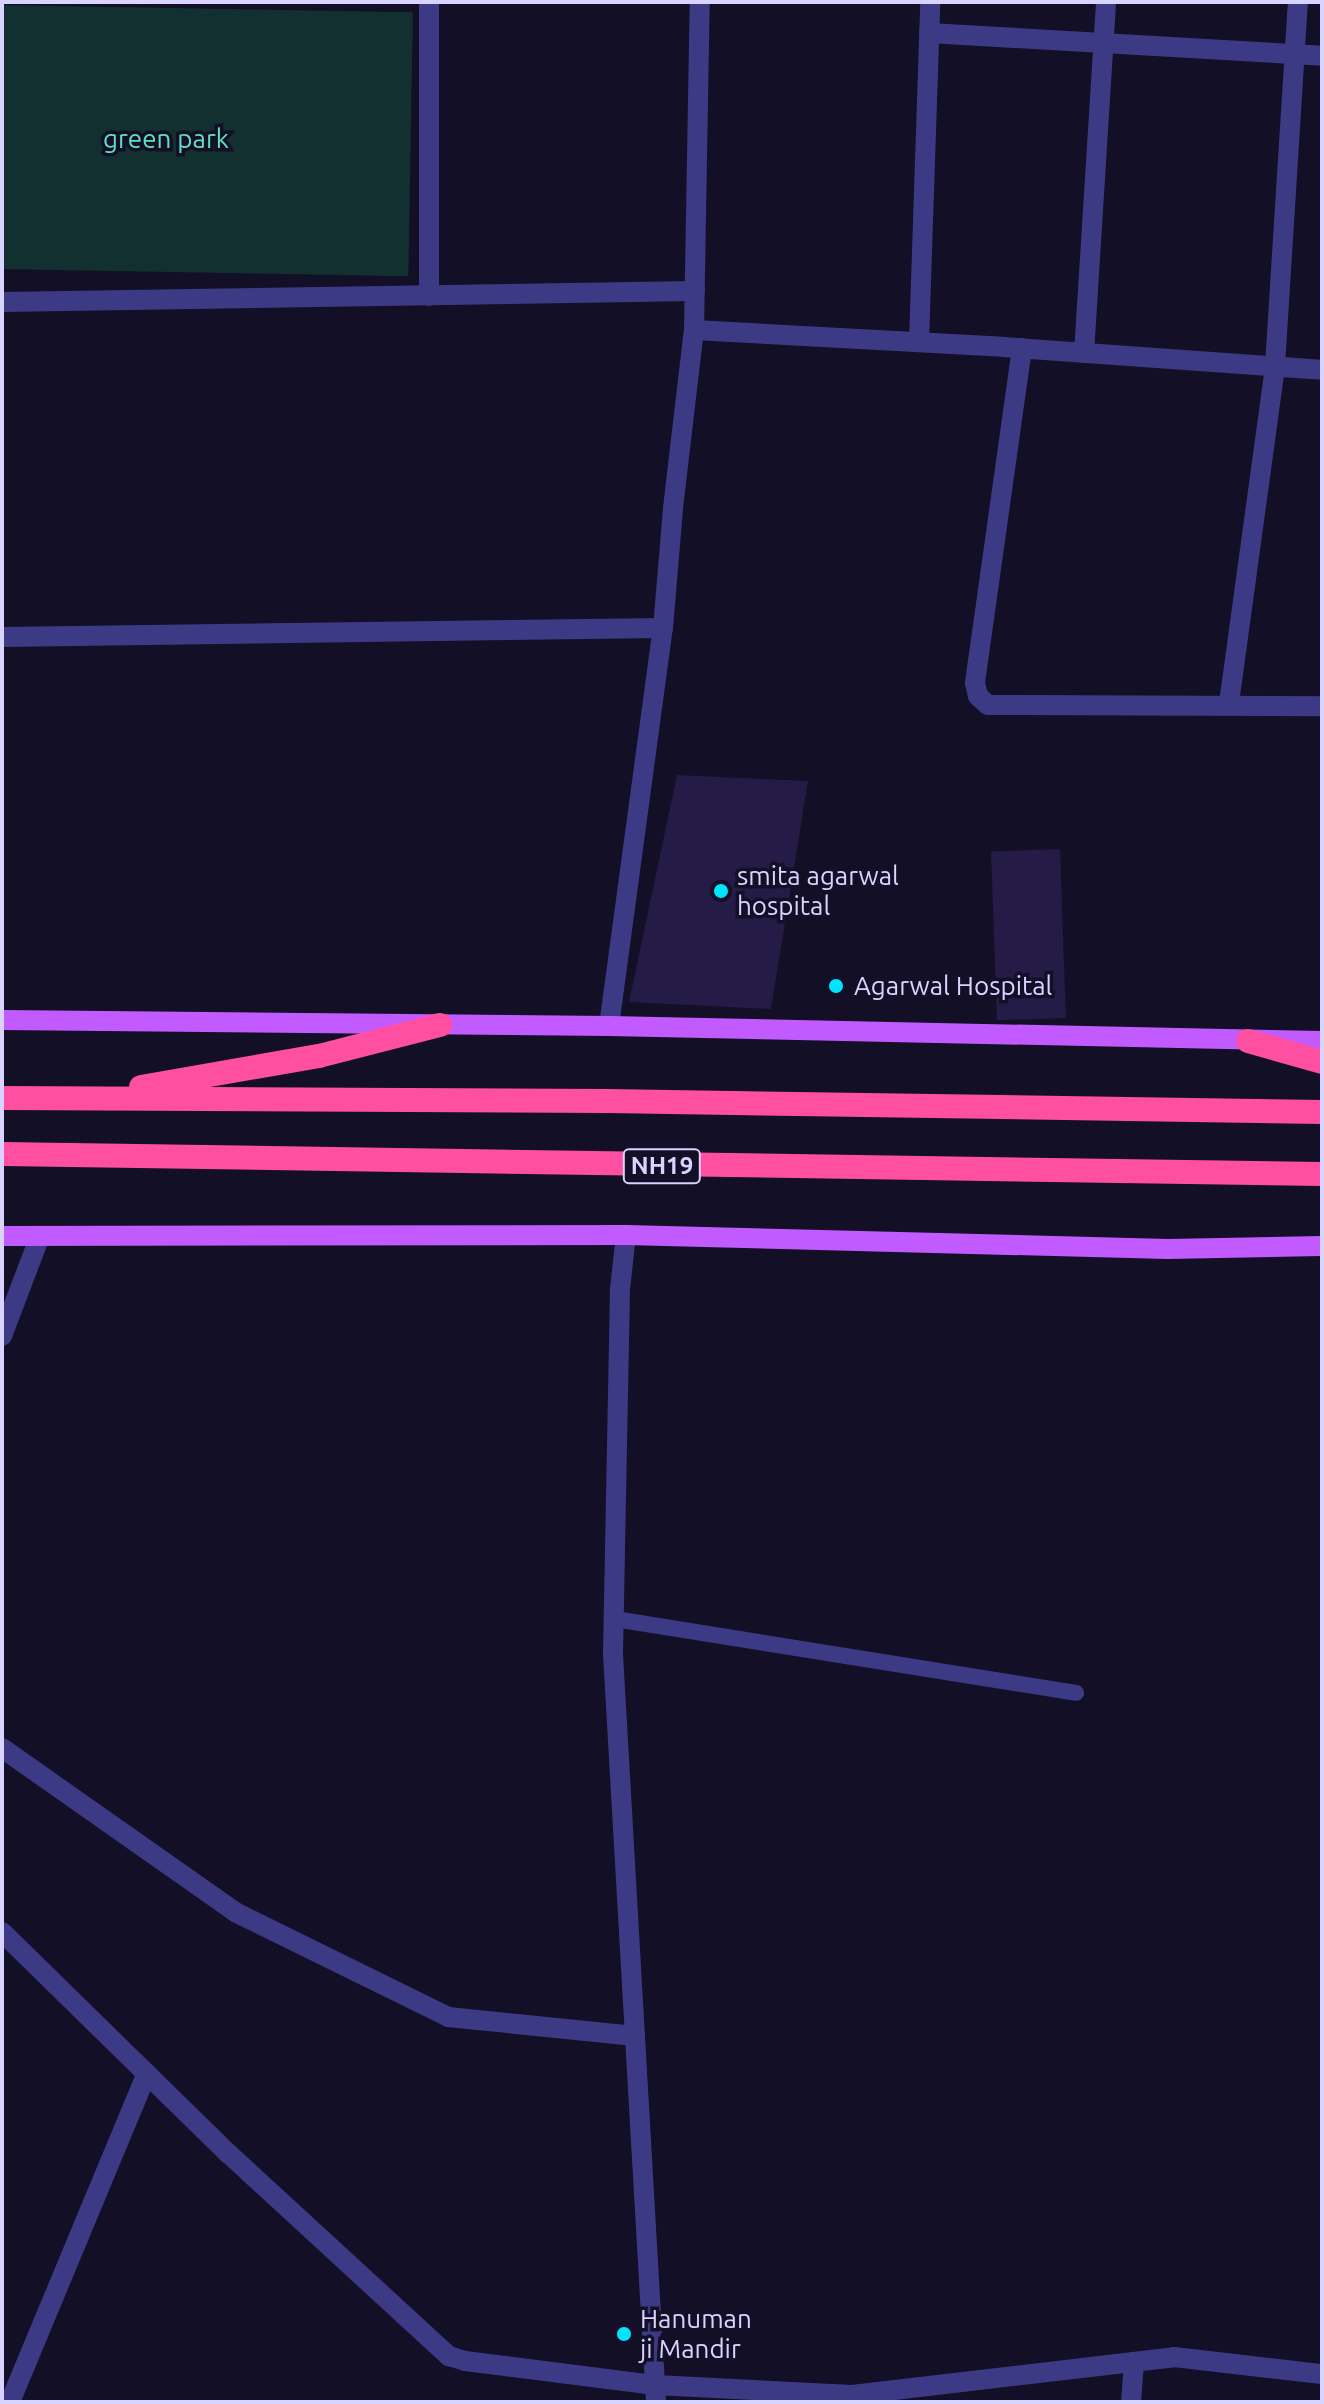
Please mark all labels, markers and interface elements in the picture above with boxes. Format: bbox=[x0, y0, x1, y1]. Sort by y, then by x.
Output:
park label: green park bbox=[103, 123, 229, 155]
place label: smita agarwal hospital bbox=[737, 860, 899, 922]
marker: smita agarwal hospital bbox=[712, 882, 730, 900]
place label: Agarwal Hospital bbox=[854, 970, 1052, 1002]
marker: Agarwal Hospital bbox=[825, 975, 847, 997]
road number: NH19 bbox=[622, 1146, 702, 1186]
place label: Hanuman ji Mandir bbox=[640, 2303, 752, 2364]
marker: Hanuman ji Mandir bbox=[615, 2325, 633, 2343]

